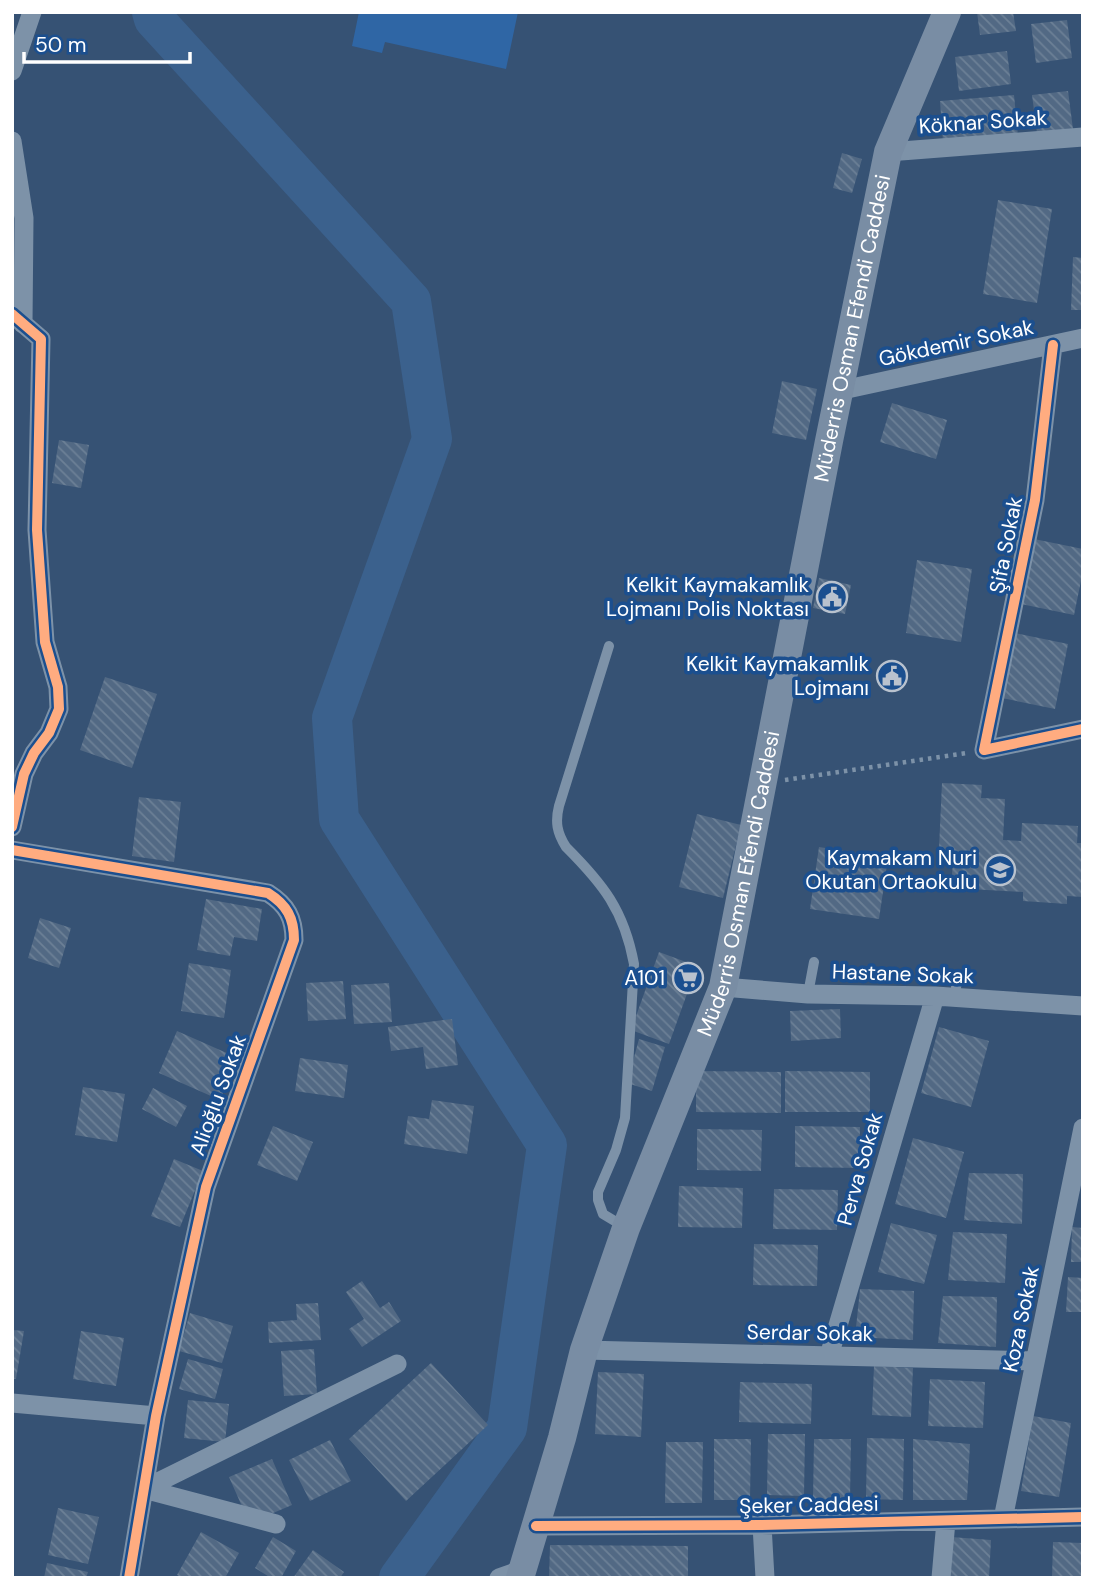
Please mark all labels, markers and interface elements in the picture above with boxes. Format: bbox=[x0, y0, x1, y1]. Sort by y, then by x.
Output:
scale bar bbox=[24, 21, 191, 65]
text: 50 m bbox=[35, 31, 86, 59]
street label: Köknar Sokak bbox=[918, 104, 1049, 140]
street label: Müderris Osman Efendi Caddesi bbox=[807, 172, 897, 484]
street label: Gökdemir Sokak bbox=[876, 313, 1036, 373]
street label: Şifa Sokak bbox=[983, 494, 1029, 596]
place label: Kelkit Kaymakamlık Lojmanı Polis Noktası bbox=[606, 571, 809, 623]
public building icon: Kelkit Kaymakamlık Lojmanı Polis Noktası bbox=[815, 580, 849, 614]
place label: Kelkit Kaymakamlık Lojmanı bbox=[686, 650, 869, 702]
public building icon: Kelkit Kaymakamlık Lojmanı bbox=[875, 659, 909, 693]
street label: Müderris Osman Efendi Caddesi bbox=[691, 728, 786, 1041]
place label: Kaymakam Nuri Okutan Ortaokulu bbox=[805, 844, 977, 896]
school or university icon: Kaymakam Nuri Okutan Ortaokulu bbox=[983, 853, 1017, 887]
street label: Hastane Sokak bbox=[831, 958, 975, 990]
supermarket icon: A101 bbox=[671, 961, 705, 995]
place label: A101 bbox=[624, 964, 665, 992]
street label: Alioğlu Sokak bbox=[183, 1030, 253, 1159]
street label: Perva Sokak bbox=[831, 1109, 890, 1229]
street label: Koza Sokak bbox=[996, 1263, 1046, 1375]
street label: Serdar Sokak bbox=[746, 1318, 874, 1348]
street label: Şeker Caddesi bbox=[739, 1490, 879, 1520]

